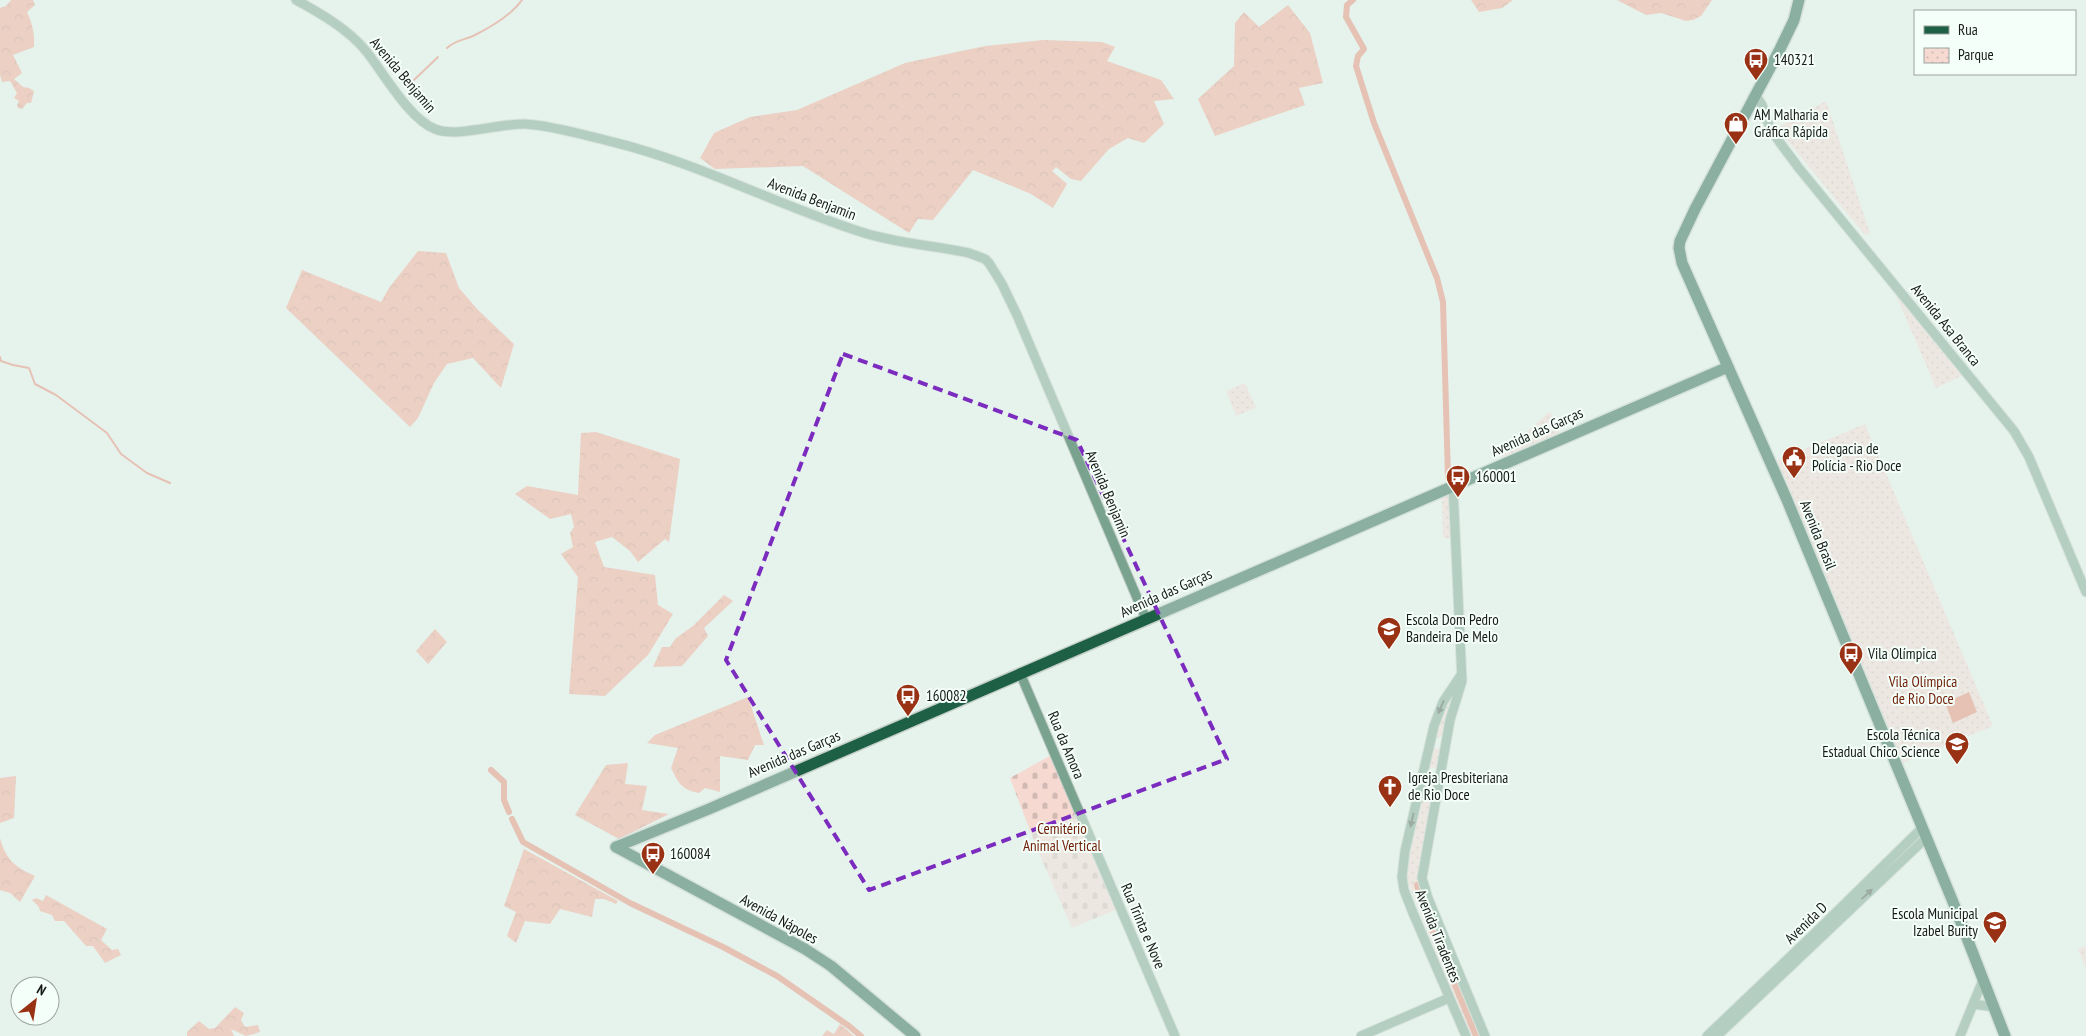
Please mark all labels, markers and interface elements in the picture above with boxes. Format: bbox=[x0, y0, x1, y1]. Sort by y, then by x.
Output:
legend bbox=[1914, 10, 2076, 75]
text: Rua bbox=[1958, 20, 1978, 39]
street label: Avenida Benjamin bbox=[366, 33, 440, 116]
text: Parque bbox=[1958, 45, 1994, 64]
bus stop icon: 140321 bbox=[1743, 47, 1769, 81]
place label: 140321 bbox=[1774, 50, 1815, 69]
place label: AM Malharia e Gráfica Rápida bbox=[1754, 105, 1828, 141]
shop icon: AM Malharia e Gráfica Rápida bbox=[1723, 111, 1749, 145]
street label: Avenida Benjamin bbox=[765, 173, 859, 224]
street label: Avenida Asa Branca bbox=[1907, 280, 1985, 370]
street label: Avenida das Garças bbox=[1488, 403, 1586, 460]
place label: Delegacia de Polícia - Rio Doce bbox=[1812, 439, 1902, 475]
public building icon: Delegacia de Polícia - Rio Doce bbox=[1781, 445, 1807, 479]
street label: Avenida Benjamin bbox=[1082, 447, 1135, 540]
bus stop icon: 160001 bbox=[1445, 464, 1471, 498]
place label: 160001 bbox=[1476, 467, 1517, 486]
street label: Avenida Brasil bbox=[1796, 497, 1841, 573]
street label: Avenida das Garças bbox=[1117, 564, 1215, 621]
place label: Escola Dom Pedro Bandeira De Melo bbox=[1406, 610, 1499, 646]
school or university icon: Escola Dom Pedro Bandeira De Melo bbox=[1376, 616, 1402, 650]
bus stop icon: Vila Olímpica bbox=[1838, 641, 1864, 675]
place label: Vila Olímpica bbox=[1867, 644, 1937, 663]
park label: Vila Olímpica de Rio Doce bbox=[1888, 672, 1957, 708]
bus stop icon: 160082 bbox=[895, 683, 921, 717]
place label: 160082 bbox=[926, 686, 967, 705]
one-way arrow bbox=[1436, 700, 1444, 714]
street label: Rua da Amora bbox=[1044, 708, 1089, 781]
street label: Avenida das Garças bbox=[745, 725, 843, 782]
place label: Escola Técnica Estadual Chico Science bbox=[1822, 725, 1940, 761]
school or university icon: Escola Técnica Estadual Chico Science bbox=[1944, 731, 1970, 765]
place label: Igreja Presbiteriana de Rio Doce bbox=[1408, 768, 1508, 804]
church icon: Igreja Presbiteriana de Rio Doce bbox=[1377, 774, 1403, 808]
one-way arrow bbox=[1408, 812, 1416, 827]
park label: Cemitério Animal Vertical bbox=[1023, 819, 1102, 855]
bus stop icon: 160084 bbox=[640, 841, 666, 875]
place label: 160084 bbox=[670, 844, 711, 863]
street label: Rua Trinta e Nove bbox=[1117, 880, 1170, 971]
street label: Avenida Tiradentes bbox=[1411, 887, 1466, 985]
one-way arrow bbox=[1861, 888, 1873, 900]
street label: Avenida Nápoles bbox=[737, 889, 821, 948]
street label: Avenida D bbox=[1780, 898, 1831, 948]
place label: Escola Municipal Izabel Burity bbox=[1892, 904, 1979, 940]
school or university icon: Escola Municipal Izabel Burity bbox=[1982, 910, 2008, 944]
north arrow bbox=[10, 976, 60, 1026]
text: N bbox=[34, 980, 49, 999]

